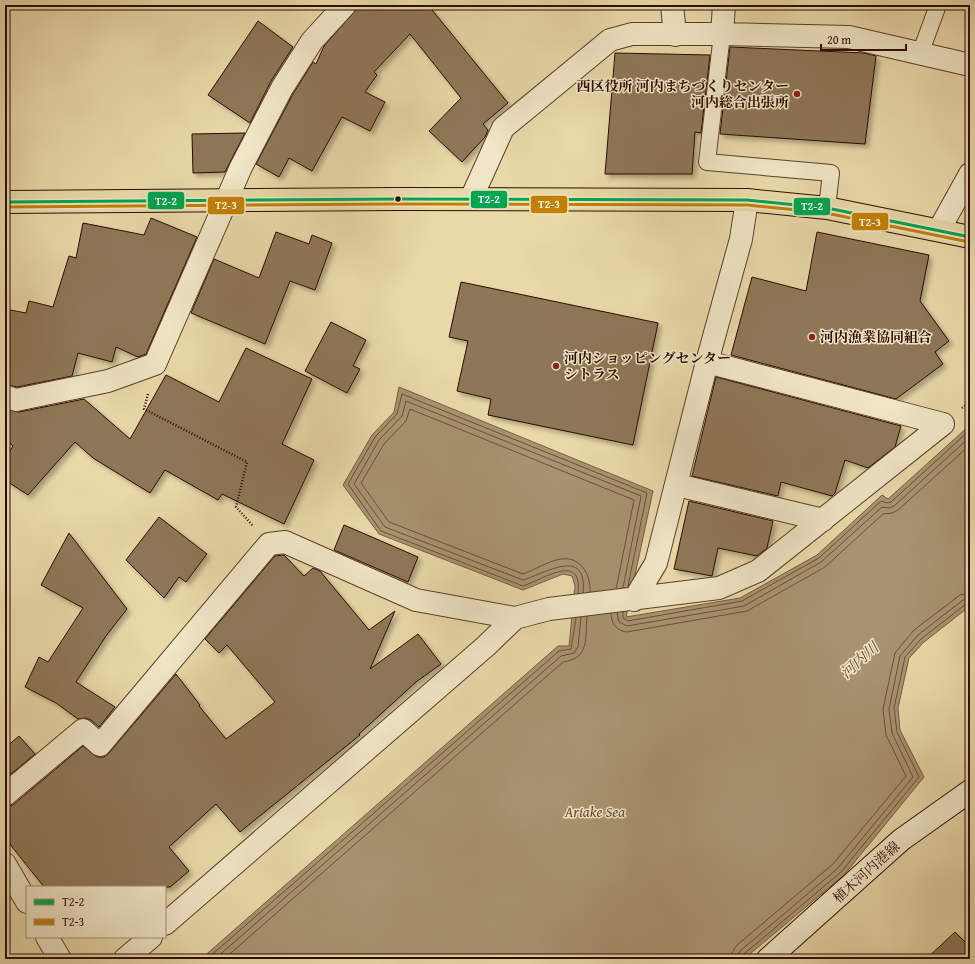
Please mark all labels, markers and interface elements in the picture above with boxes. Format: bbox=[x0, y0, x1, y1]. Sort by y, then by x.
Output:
scale bar bbox=[821, 26, 906, 52]
text: 20 m bbox=[827, 31, 851, 48]
place label: 西区役所 河内まちづくりセンター 河内総合出張所 bbox=[577, 76, 789, 112]
marker: 西区役所 河内まちづくりセンター 河内総合出張所 bbox=[792, 89, 802, 99]
line badge: T2-2 bbox=[470, 190, 508, 209]
line badge: T2-2 bbox=[147, 191, 185, 210]
text: T2-2 bbox=[478, 191, 500, 207]
text: T2-2 bbox=[155, 193, 177, 209]
unlabelled marker bbox=[393, 194, 403, 204]
line badge: T2-3 bbox=[530, 195, 568, 214]
line badge: T2-3 bbox=[207, 196, 245, 215]
text: T2-3 bbox=[538, 196, 560, 212]
text: T2-3 bbox=[215, 197, 237, 213]
line badge: T2-2 bbox=[793, 197, 831, 216]
text: T2-2 bbox=[801, 198, 823, 214]
line badge: T2-3 bbox=[851, 212, 889, 231]
text: T2-3 bbox=[859, 214, 881, 230]
place label: 河内漁業協同組合 bbox=[820, 327, 932, 347]
marker: 河内漁業協同組合 bbox=[807, 332, 817, 342]
place label: 河内ショッピングセンター シトラス bbox=[564, 348, 731, 384]
marker: 河内ショッピングセンター シトラス bbox=[551, 361, 561, 371]
water label: 河内川 bbox=[835, 636, 884, 683]
water label: Ariake Sea bbox=[564, 801, 625, 822]
street label: 植木河内港線 bbox=[828, 836, 904, 908]
legend bbox=[26, 886, 166, 938]
text: T2-2 bbox=[62, 893, 85, 910]
text: T2-3 bbox=[62, 913, 85, 930]

